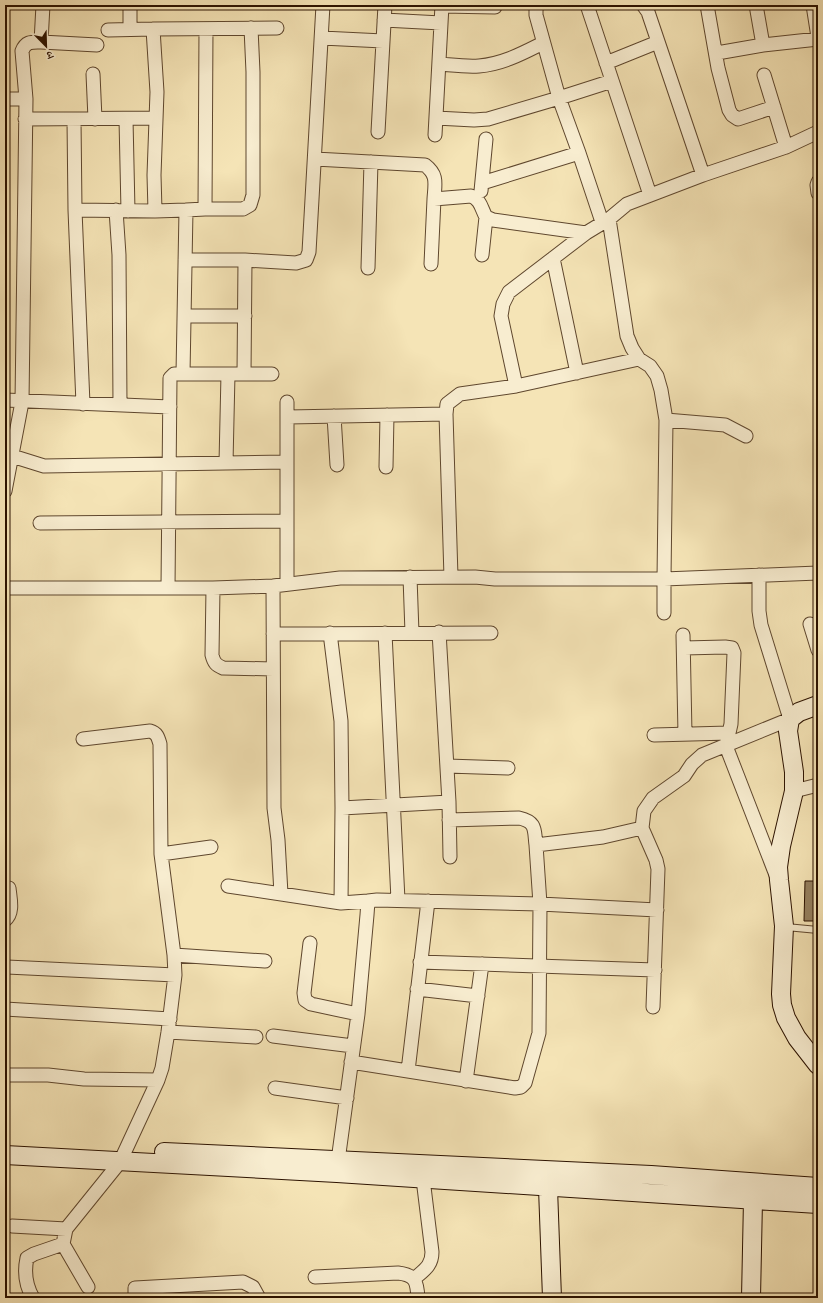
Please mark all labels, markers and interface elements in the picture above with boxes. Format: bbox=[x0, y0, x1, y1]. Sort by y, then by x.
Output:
north arrow bbox=[26, 26, 66, 66]
text: उ bbox=[43, 46, 56, 62]

